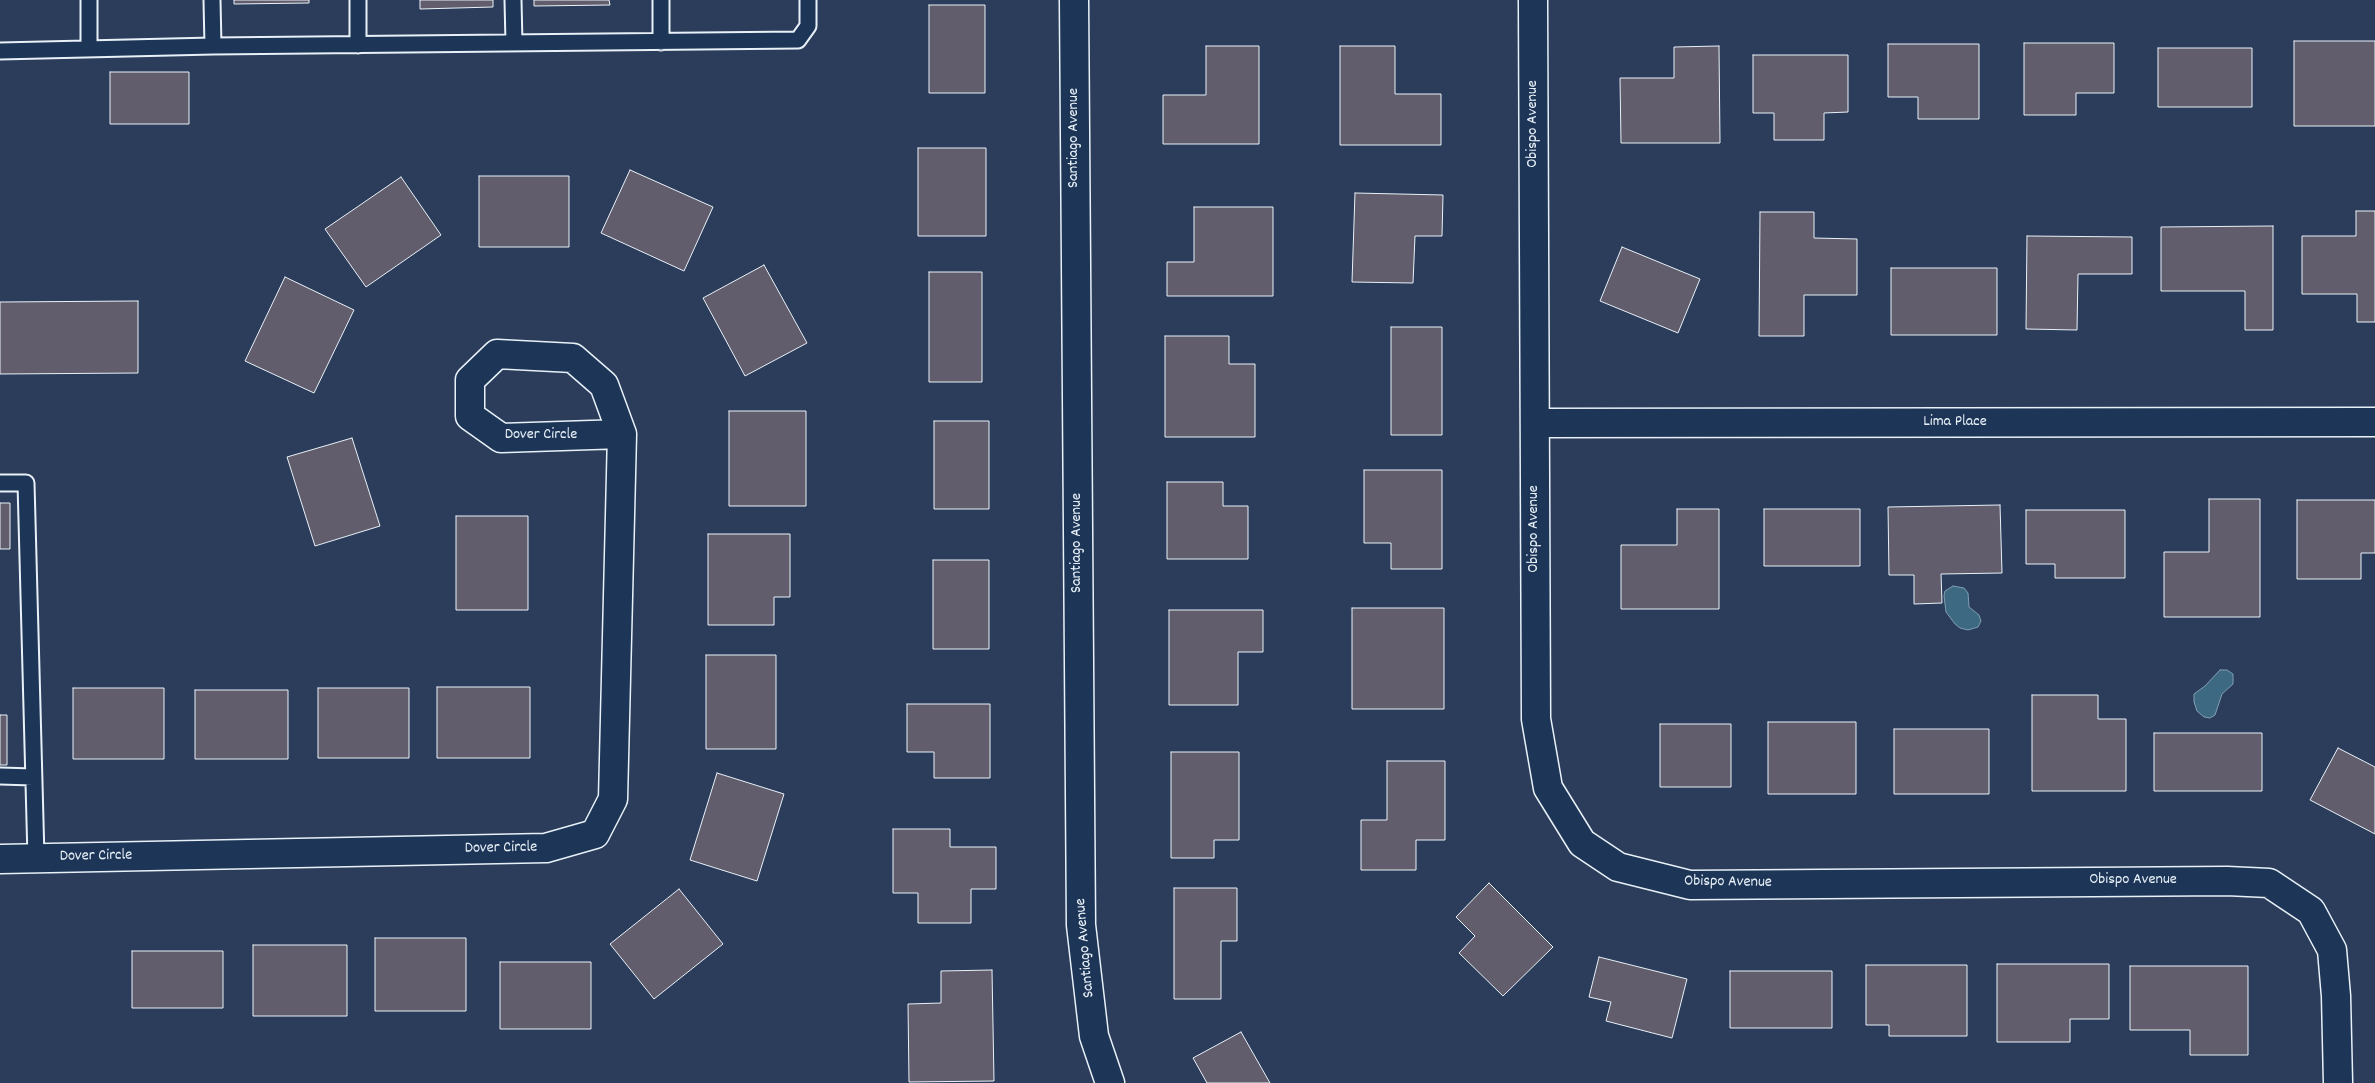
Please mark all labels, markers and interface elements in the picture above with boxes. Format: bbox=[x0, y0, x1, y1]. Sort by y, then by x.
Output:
street label: Obispo Avenue bbox=[1524, 80, 1544, 168]
street label: Santiago Avenue bbox=[1065, 88, 1085, 188]
street label: Lima Place bbox=[1923, 413, 1987, 433]
street label: Dover Circle bbox=[505, 426, 577, 446]
street label: Obispo Avenue bbox=[1525, 485, 1545, 573]
street label: Santiago Avenue bbox=[1068, 493, 1088, 593]
street label: Dover Circle bbox=[464, 839, 538, 859]
street label: Dover Circle bbox=[59, 847, 133, 867]
street label: Obispo Avenue bbox=[2089, 871, 2177, 891]
street label: Obispo Avenue bbox=[1684, 873, 1772, 893]
street label: Santiago Avenue bbox=[1072, 897, 1100, 999]

